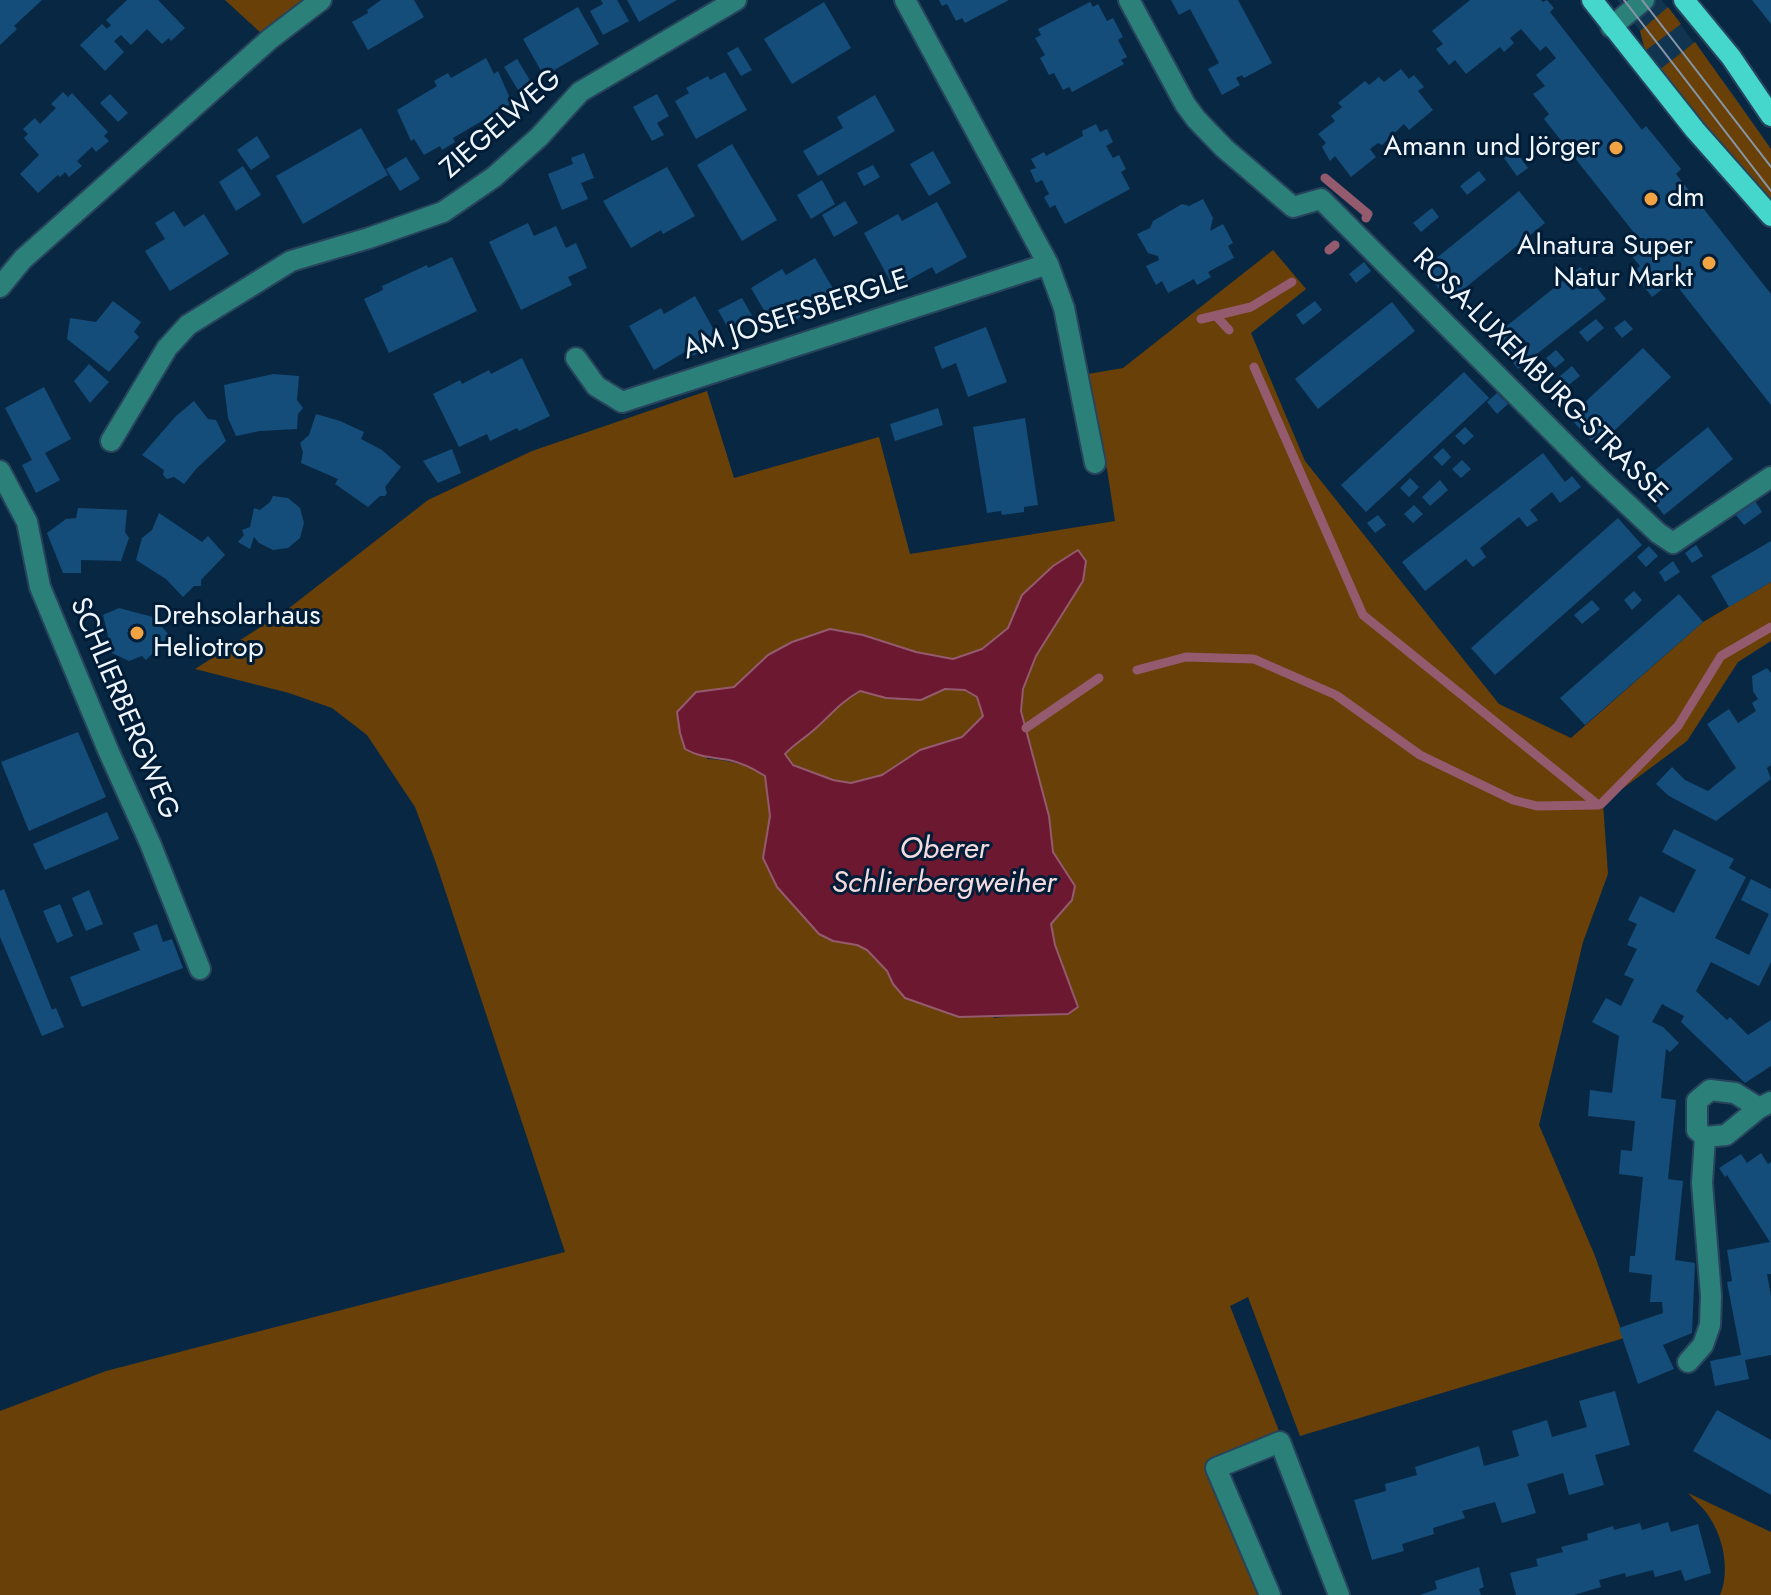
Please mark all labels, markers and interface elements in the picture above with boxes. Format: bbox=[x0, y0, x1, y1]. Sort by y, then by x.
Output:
street label: ZIEGELWEG bbox=[435, 63, 569, 187]
place label: Amann und Jörger bbox=[1383, 131, 1600, 165]
marker: Amann und Jörger bbox=[1607, 139, 1625, 157]
place label: dm bbox=[1667, 182, 1705, 216]
marker: dm bbox=[1642, 190, 1660, 208]
place label: Alnatura Super Natur Markt bbox=[1517, 230, 1693, 296]
street label: ROSA-LUXEMBURG-STRASSE bbox=[1405, 243, 1673, 511]
marker: Alnatura Super Natur Markt bbox=[1700, 254, 1718, 272]
street label: AM JOSEFSBERGLE bbox=[679, 264, 913, 368]
street label: SCHLIERBERGWEG bbox=[61, 593, 185, 825]
place label: Drehsolarhaus Heliotrop bbox=[153, 600, 321, 666]
marker: Drehsolarhaus Heliotrop bbox=[128, 624, 146, 642]
water label: Oberer Schlierbergweiher bbox=[832, 833, 1056, 904]

